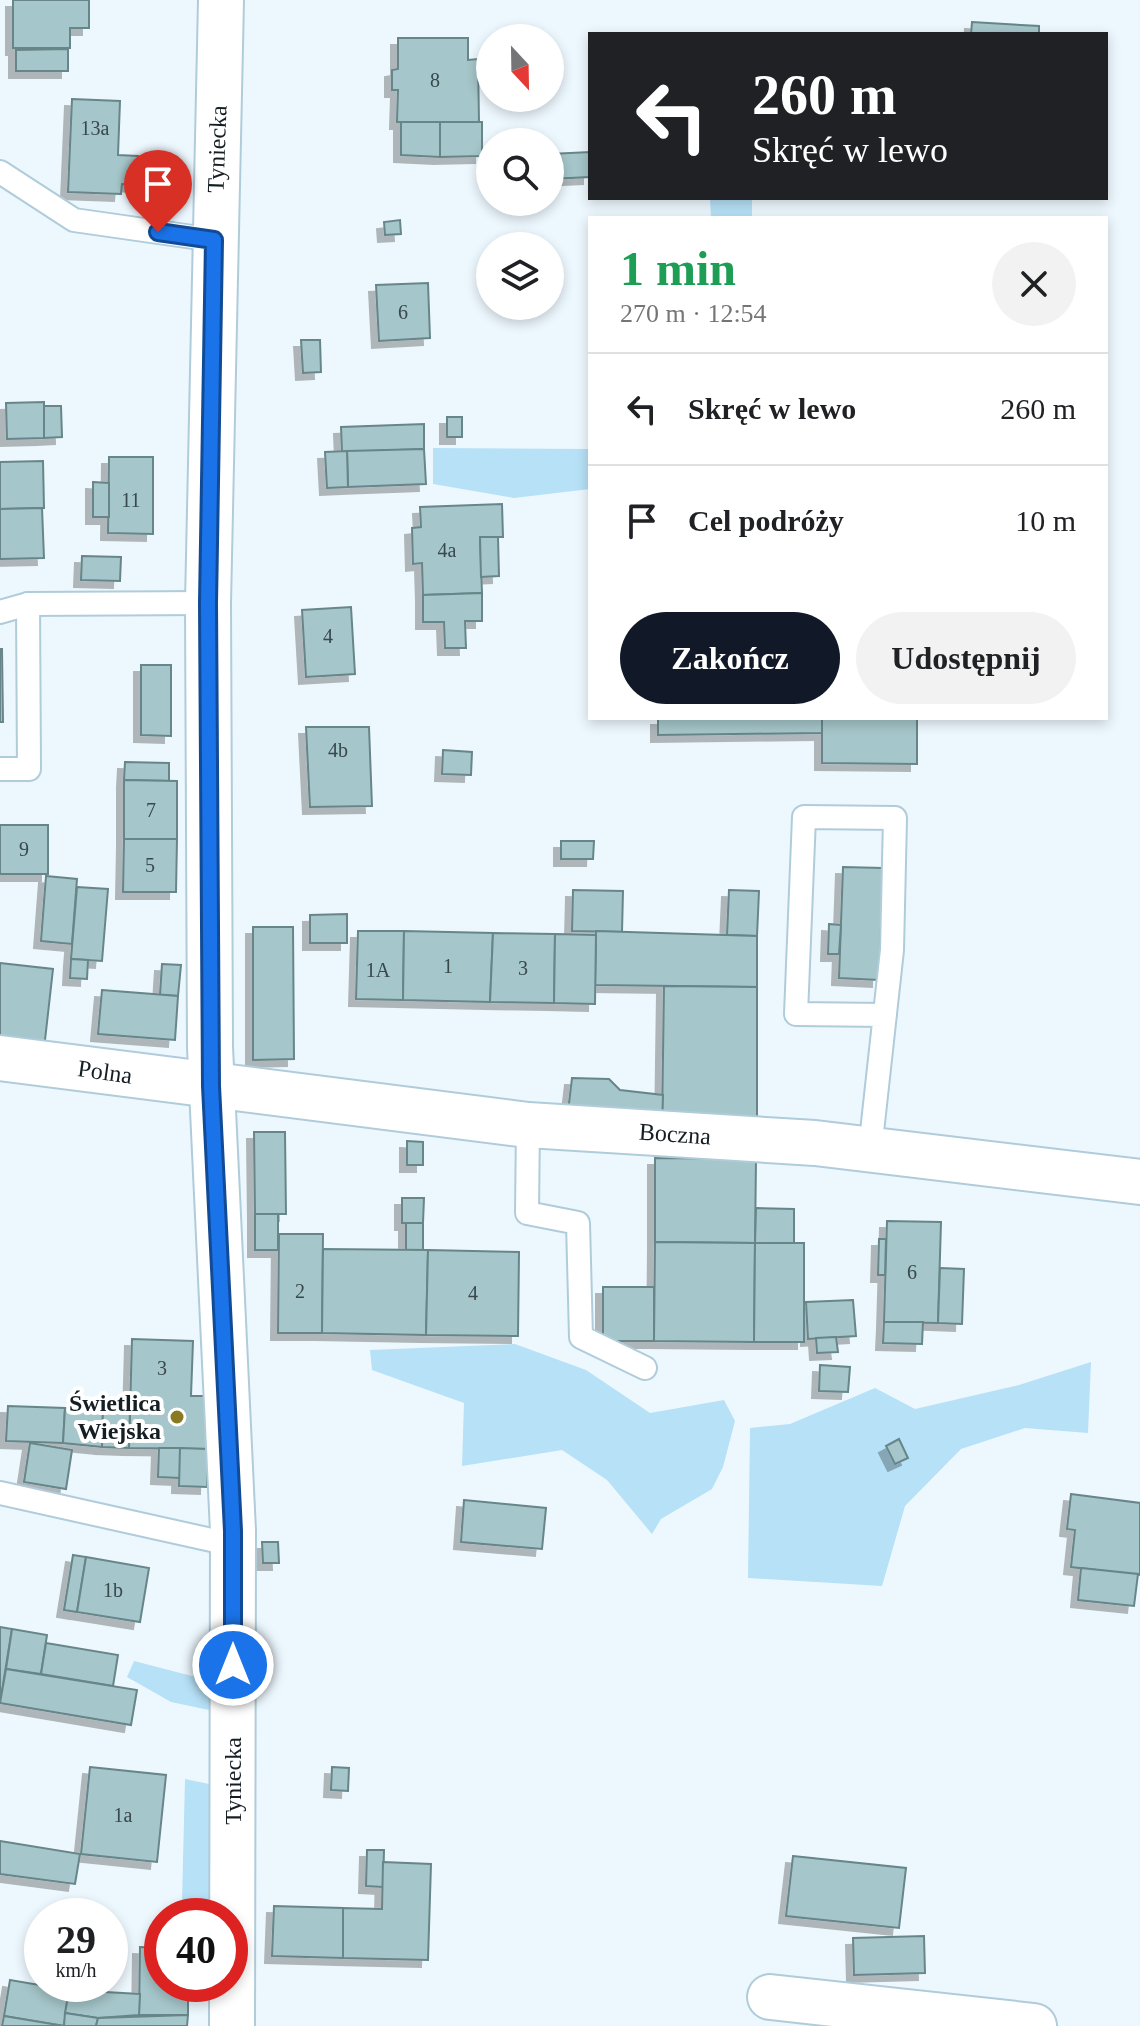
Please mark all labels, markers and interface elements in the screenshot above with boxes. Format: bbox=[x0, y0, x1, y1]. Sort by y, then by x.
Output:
north arrow bbox=[476, 24, 564, 112]
map controls bbox=[476, 24, 564, 320]
icon: left bbox=[620, 64, 724, 168]
text: 260 m bbox=[752, 64, 897, 126]
house number: 8 bbox=[430, 69, 440, 91]
street label: Tyniecka bbox=[202, 104, 232, 193]
house number: 13a bbox=[81, 117, 110, 139]
button: search bbox=[476, 128, 564, 216]
text: Skręć w lewo bbox=[752, 130, 948, 170]
pin bbox=[124, 150, 192, 232]
icon: arrive bbox=[136, 162, 180, 206]
button: layers bbox=[476, 232, 564, 320]
text: 1 min bbox=[620, 242, 736, 295]
button: close bbox=[992, 242, 1076, 326]
text: 270 m · 12:54 bbox=[620, 299, 767, 328]
house number: 6 bbox=[398, 301, 408, 323]
icon: left bbox=[620, 387, 664, 431]
text: Skręć w lewo bbox=[688, 392, 856, 425]
text: 260 m bbox=[1000, 392, 1076, 425]
house number: 11 bbox=[121, 489, 141, 511]
icon: arrive bbox=[620, 499, 664, 543]
text: Cel podróży bbox=[688, 504, 844, 537]
text: 10 m bbox=[1015, 504, 1076, 537]
house number: 4a bbox=[438, 539, 457, 561]
button: Zakończ bbox=[620, 612, 840, 704]
button: Udostępnij bbox=[856, 612, 1076, 704]
house number: 4 bbox=[323, 625, 333, 647]
house number: 4b bbox=[328, 739, 348, 761]
house number: 7 bbox=[146, 799, 156, 821]
house number: 9 bbox=[19, 838, 29, 860]
house number: 5 bbox=[145, 854, 155, 876]
house number: 1 bbox=[443, 955, 453, 977]
house number: 3 bbox=[518, 957, 528, 979]
house number: 1A bbox=[366, 959, 391, 981]
street label: Polna bbox=[76, 1055, 134, 1089]
street label: Boczna bbox=[638, 1119, 712, 1150]
house number: 6 bbox=[907, 1261, 917, 1283]
house number: 2 bbox=[295, 1280, 305, 1302]
house number: 4 bbox=[468, 1282, 478, 1304]
house number: 3 bbox=[157, 1357, 167, 1379]
place label: Świetlica Wiejska bbox=[69, 1390, 161, 1444]
marker: Świetlica Wiejska bbox=[168, 1408, 186, 1426]
house number: 1b bbox=[103, 1579, 123, 1601]
position arrow bbox=[191, 1623, 275, 1707]
street label: Tyniecka bbox=[220, 1737, 246, 1825]
house number: 1a bbox=[114, 1804, 133, 1826]
speed limit sign: 40 bbox=[144, 1898, 248, 2002]
text: 29 bbox=[56, 1917, 96, 1962]
text: km/h bbox=[55, 1959, 97, 1981]

